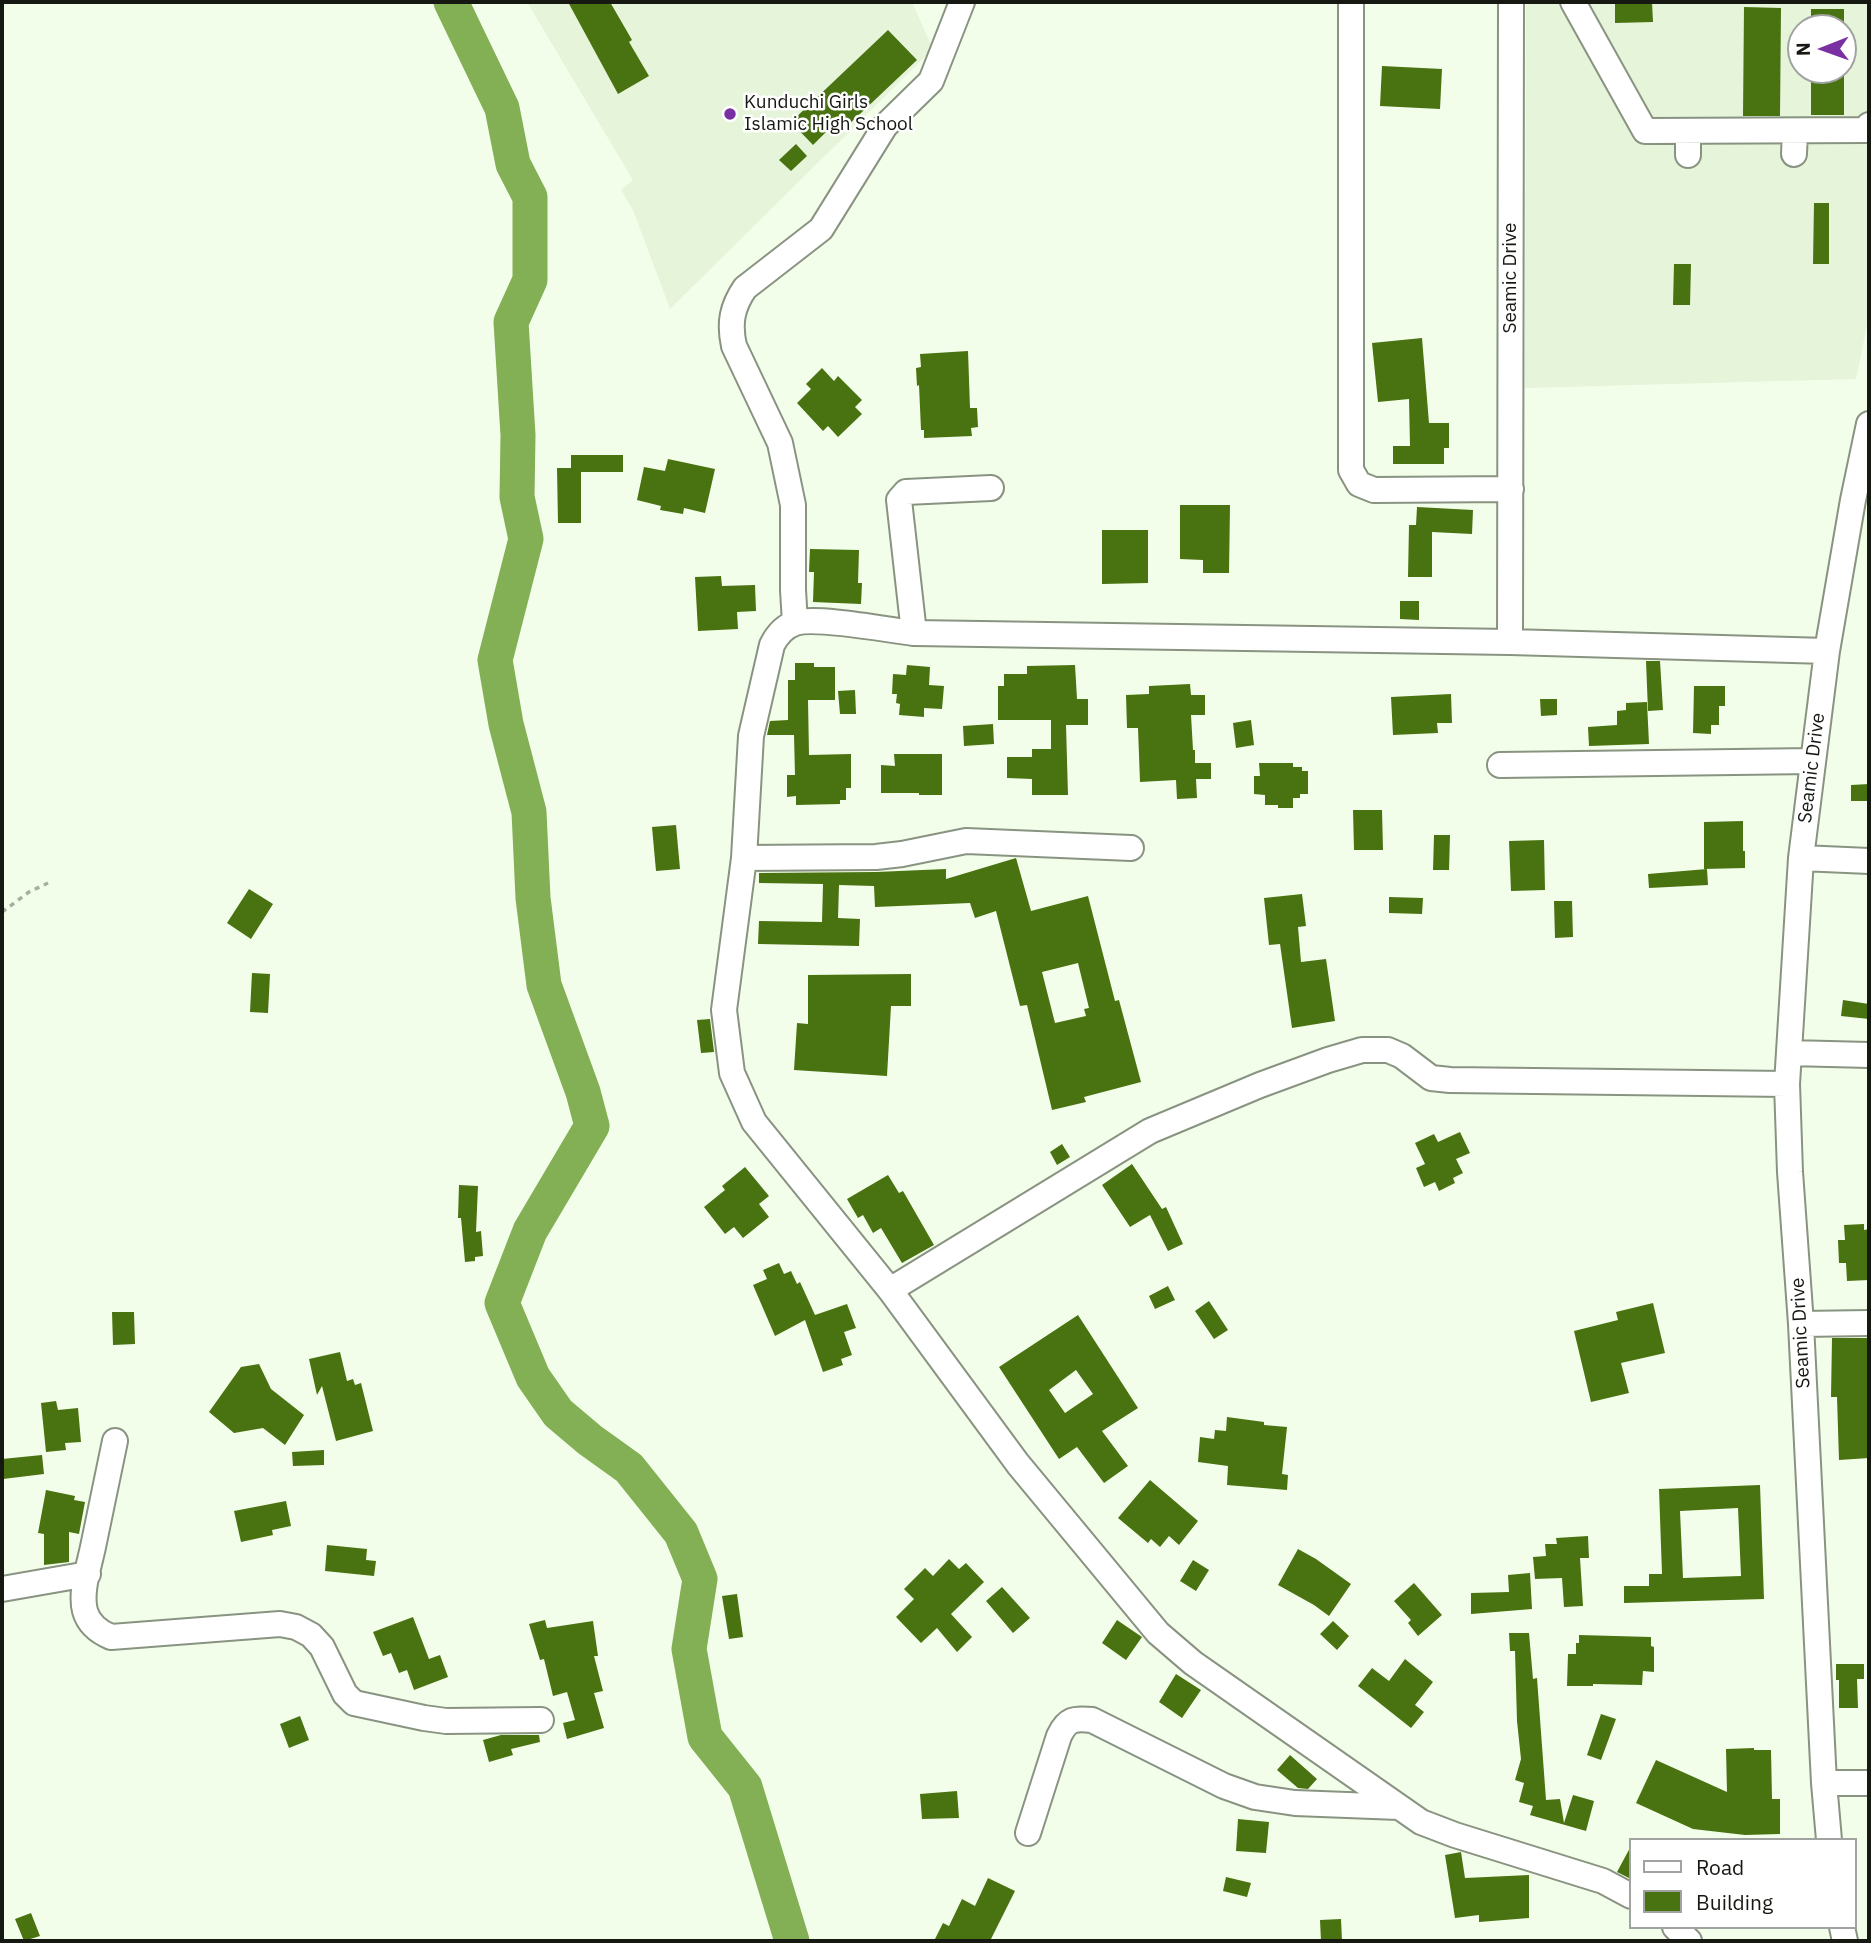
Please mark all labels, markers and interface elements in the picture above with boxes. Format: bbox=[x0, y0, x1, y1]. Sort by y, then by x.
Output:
north arrow bbox=[1787, 14, 1857, 84]
text: N bbox=[1791, 42, 1815, 56]
place label: Kunduchi Girls Islamic High School bbox=[744, 92, 913, 136]
marker: Kunduchi Girls Islamic High School bbox=[722, 106, 738, 122]
street label: Seamic Drive bbox=[1500, 222, 1522, 334]
street label: Seamic Drive bbox=[1794, 711, 1830, 825]
street label: Seamic Drive bbox=[1787, 1277, 1815, 1389]
legend bbox=[1630, 1838, 1857, 1929]
text: Road bbox=[1696, 1853, 1744, 1881]
text: Building bbox=[1696, 1888, 1773, 1916]

